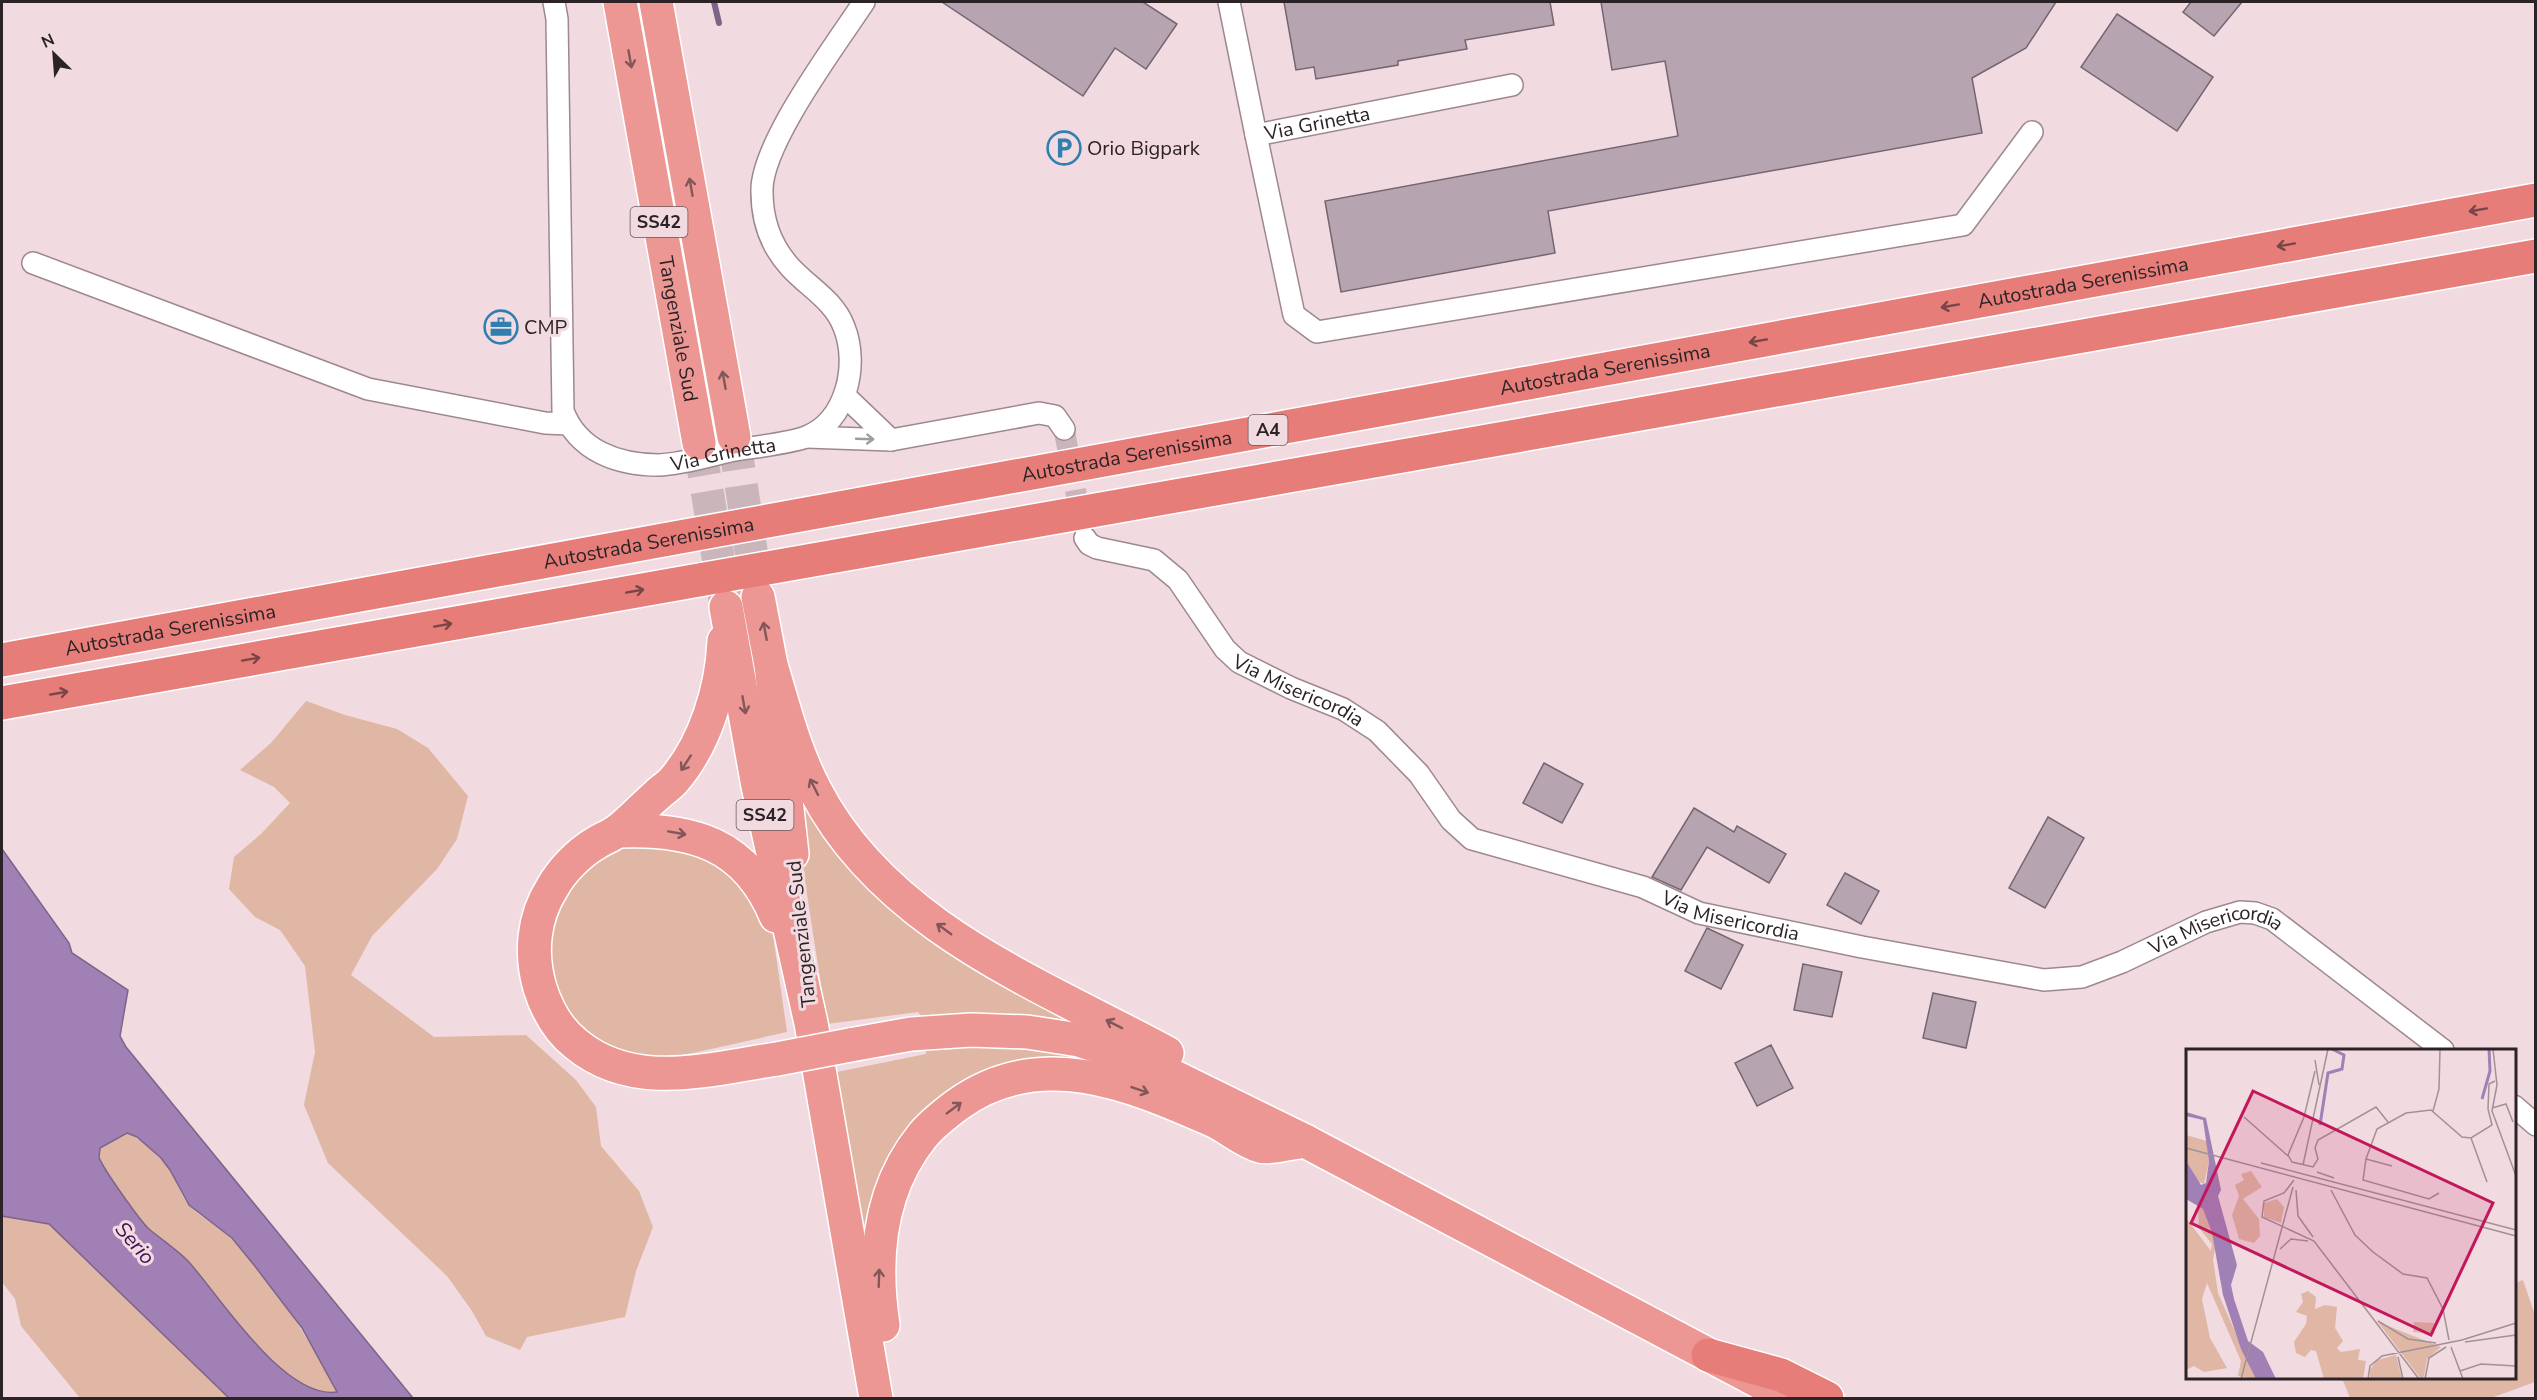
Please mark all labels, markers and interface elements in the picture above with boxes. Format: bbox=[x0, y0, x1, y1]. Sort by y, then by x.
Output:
north arrow bbox=[24, 24, 84, 84]
text: N bbox=[38, 29, 58, 54]
one-way arrow bbox=[625, 49, 636, 68]
street label: Via Grinetta bbox=[1261, 100, 1372, 147]
parking icon: Orio Bigpark bbox=[1046, 130, 1082, 166]
place label: Orio Bigpark bbox=[1087, 135, 1201, 162]
one-way arrow bbox=[685, 178, 696, 198]
one-way arrow bbox=[2469, 205, 2488, 216]
road number: SS42 bbox=[630, 207, 688, 237]
one-way arrow bbox=[2277, 240, 2296, 251]
street label: Autostrada Serenissima bbox=[1976, 250, 2191, 315]
street label: Tangenziale Sud bbox=[652, 254, 704, 404]
one-way arrow bbox=[1940, 301, 1960, 312]
office icon: CMP bbox=[483, 309, 519, 345]
place label: CMP bbox=[524, 314, 568, 341]
one-way arrow bbox=[1748, 336, 1768, 347]
street label: Autostrada Serenissima bbox=[1497, 337, 1712, 402]
one-way arrow bbox=[718, 370, 729, 390]
road number: A4 bbox=[1248, 415, 1288, 445]
street label: Autostrada Serenissima bbox=[1019, 424, 1234, 489]
street label: Via Grinetta bbox=[668, 431, 778, 478]
one-way arrow bbox=[855, 433, 875, 444]
street label: Autostrada Serenissima bbox=[541, 511, 756, 576]
one-way arrow bbox=[625, 586, 645, 597]
street label: Autostrada Serenissima bbox=[63, 598, 278, 662]
one-way arrow bbox=[433, 620, 452, 631]
one-way arrow bbox=[759, 621, 770, 641]
street label: Via Misericordia bbox=[1227, 648, 1369, 733]
one-way arrow bbox=[241, 654, 260, 665]
one-way arrow bbox=[49, 687, 68, 698]
one-way arrow bbox=[739, 695, 750, 715]
one-way arrow bbox=[679, 754, 692, 771]
one-way arrow bbox=[808, 779, 820, 796]
road number: SS42 bbox=[736, 800, 794, 830]
one-way arrow bbox=[666, 828, 686, 839]
street label: Tangenziale Sud bbox=[780, 859, 823, 1009]
street label: Via Misericordia bbox=[1656, 884, 1802, 948]
street label: Via Misericordia bbox=[2143, 899, 2289, 962]
one-way arrow bbox=[937, 923, 953, 935]
one-way arrow bbox=[1106, 1018, 1124, 1030]
inset map bbox=[2186, 1049, 2516, 1379]
one-way arrow bbox=[1130, 1086, 1148, 1097]
one-way arrow bbox=[946, 1101, 962, 1114]
water label: Serio bbox=[109, 1216, 161, 1270]
one-way arrow bbox=[873, 1269, 885, 1289]

